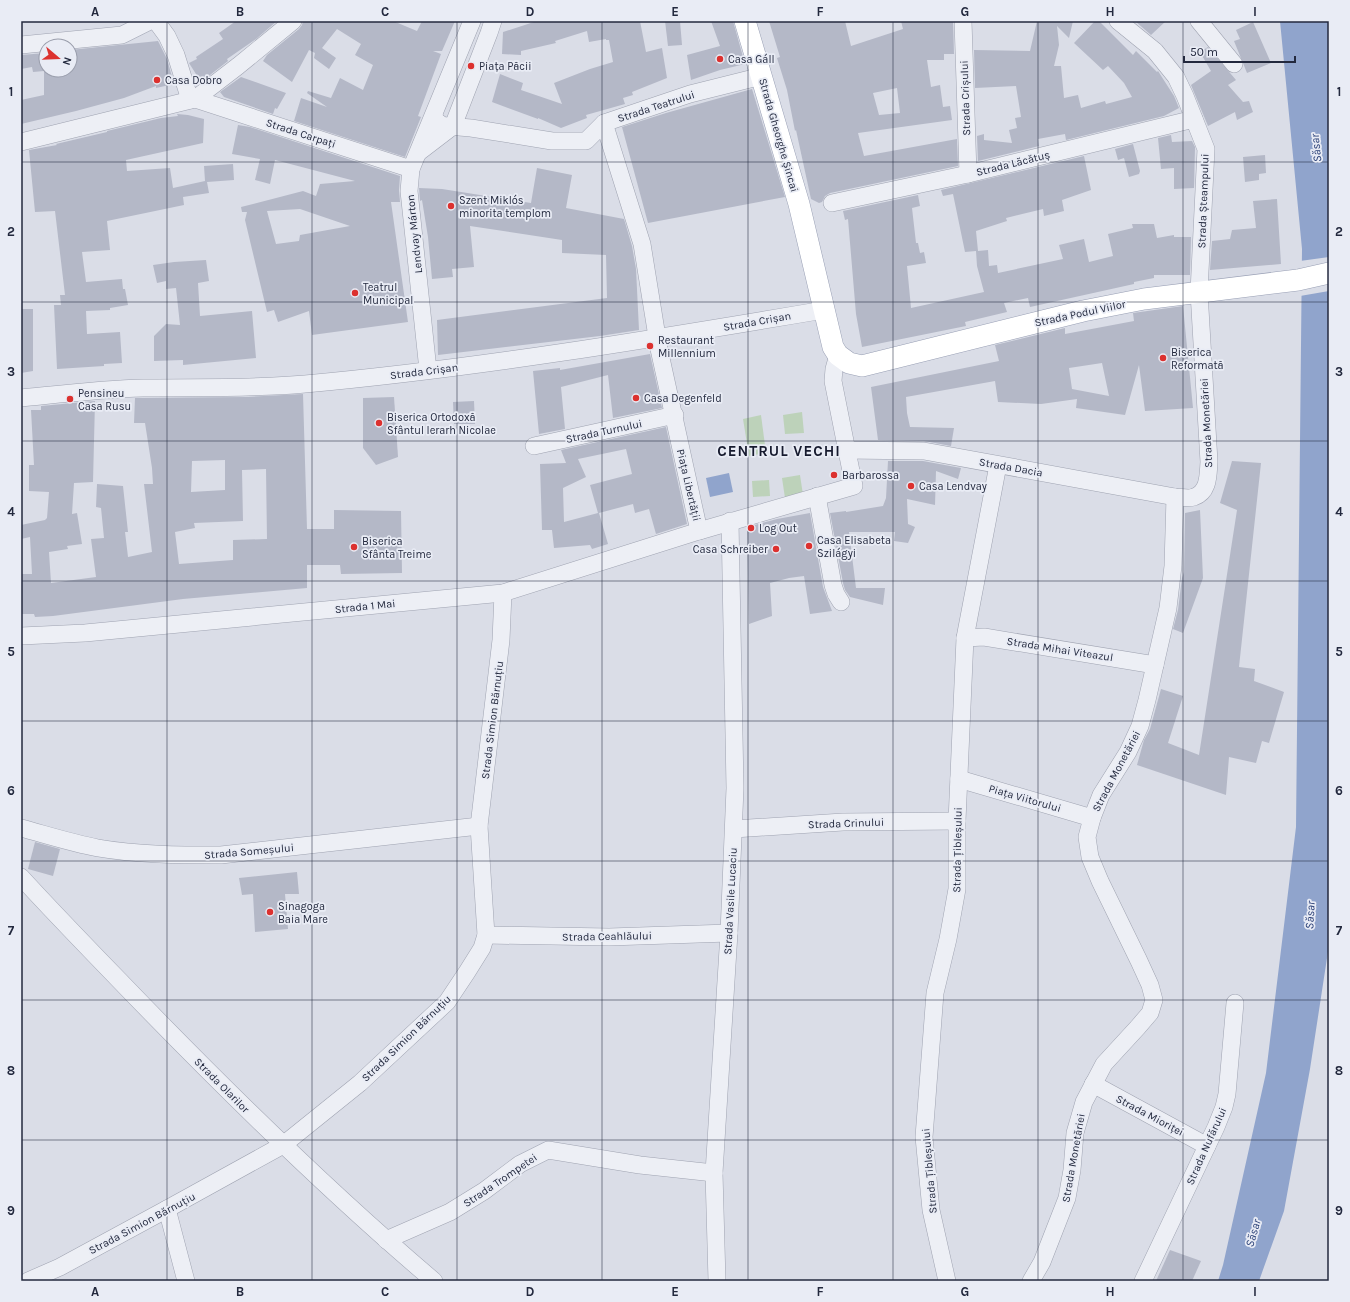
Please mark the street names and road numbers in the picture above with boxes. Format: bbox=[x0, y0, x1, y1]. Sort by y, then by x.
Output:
street label: Strada Crișului bbox=[958, 60, 973, 136]
street label: Strada Gheorghe Șincai bbox=[756, 77, 801, 194]
street label: Strada Teatrului bbox=[616, 88, 696, 125]
street label: Strada Carpați bbox=[264, 116, 337, 151]
street label: Strada Lăcătuș bbox=[975, 148, 1052, 179]
street label: Strada Șteampului bbox=[1195, 153, 1212, 249]
street label: Lendvay Márton bbox=[404, 194, 425, 274]
street label: Strada Podul Viilor bbox=[1033, 297, 1127, 329]
street label: Strada Crișan bbox=[722, 309, 792, 334]
street label: Strada Crișan bbox=[389, 361, 459, 382]
street label: Strada Monetăriei bbox=[1198, 378, 1215, 468]
street label: Strada Turnului bbox=[565, 417, 643, 446]
street label: Piața Libertății bbox=[674, 448, 703, 522]
street label: Strada Dacia bbox=[978, 456, 1044, 479]
street label: Strada 1 Mai bbox=[334, 597, 396, 616]
street label: Strada Mihai Viteazul bbox=[1006, 635, 1114, 664]
street label: Strada Simion Bărnuțiu bbox=[479, 660, 506, 780]
street label: Strada Monetăriei bbox=[1090, 728, 1143, 814]
street label: Piața Viitorului bbox=[987, 782, 1063, 815]
street label: Strada Țibleșului bbox=[950, 807, 966, 893]
street label: Strada Crinului bbox=[808, 816, 884, 831]
street label: Strada Someșului bbox=[204, 841, 294, 862]
street label: Strada Vasile Lucaciu bbox=[721, 847, 740, 955]
street label: Strada Ceahlăului bbox=[562, 929, 652, 944]
street label: Strada Simion Bărnuțiu bbox=[359, 992, 454, 1084]
street label: Strada Olarilor bbox=[191, 1055, 252, 1116]
street label: Strada Mioriței bbox=[1114, 1092, 1186, 1139]
street label: Strada Nufărului bbox=[1184, 1105, 1229, 1187]
street label: Strada Monetăriei bbox=[1059, 1113, 1088, 1204]
street label: Strada Țibleșului bbox=[919, 1128, 941, 1214]
street label: Strada Trompetei bbox=[461, 1151, 540, 1210]
street label: Strada Simion Bărnuțiu bbox=[87, 1190, 198, 1257]

